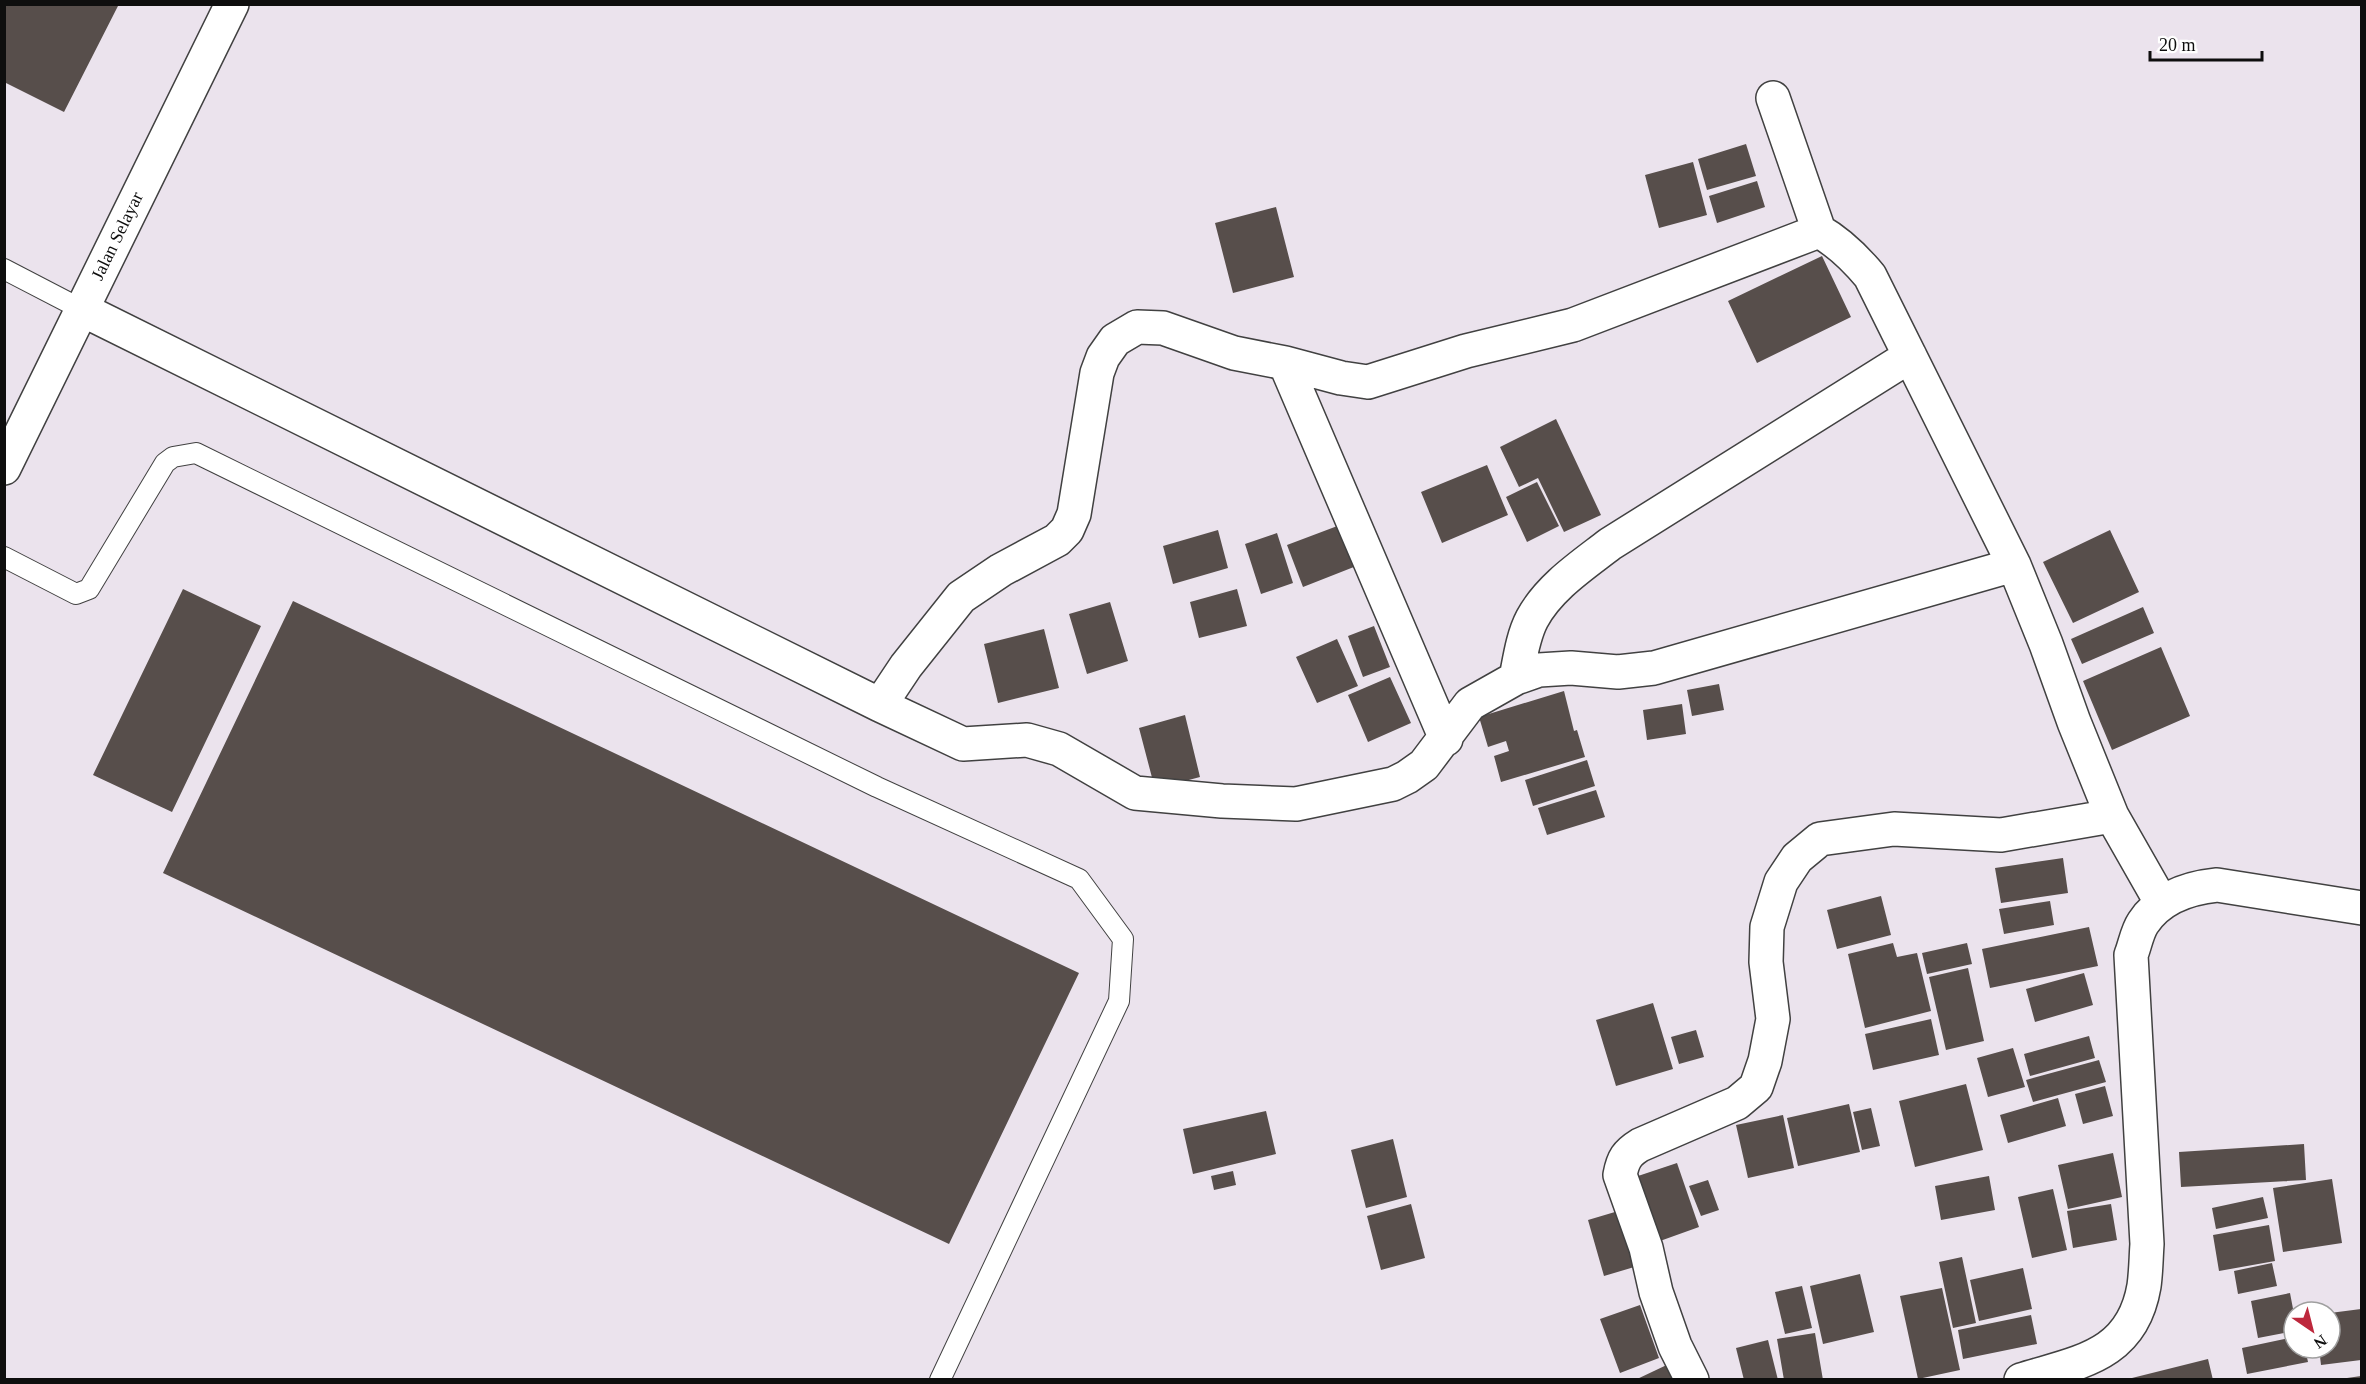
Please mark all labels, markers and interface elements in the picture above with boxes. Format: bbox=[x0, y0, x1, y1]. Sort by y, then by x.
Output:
scale bar bbox=[2150, 24, 2262, 62]
text: 20 m bbox=[2159, 35, 2196, 55]
street label: Jalan Selayar bbox=[87, 189, 147, 283]
north arrow bbox=[2282, 1300, 2342, 1360]
text: N bbox=[2310, 1332, 2330, 1352]

